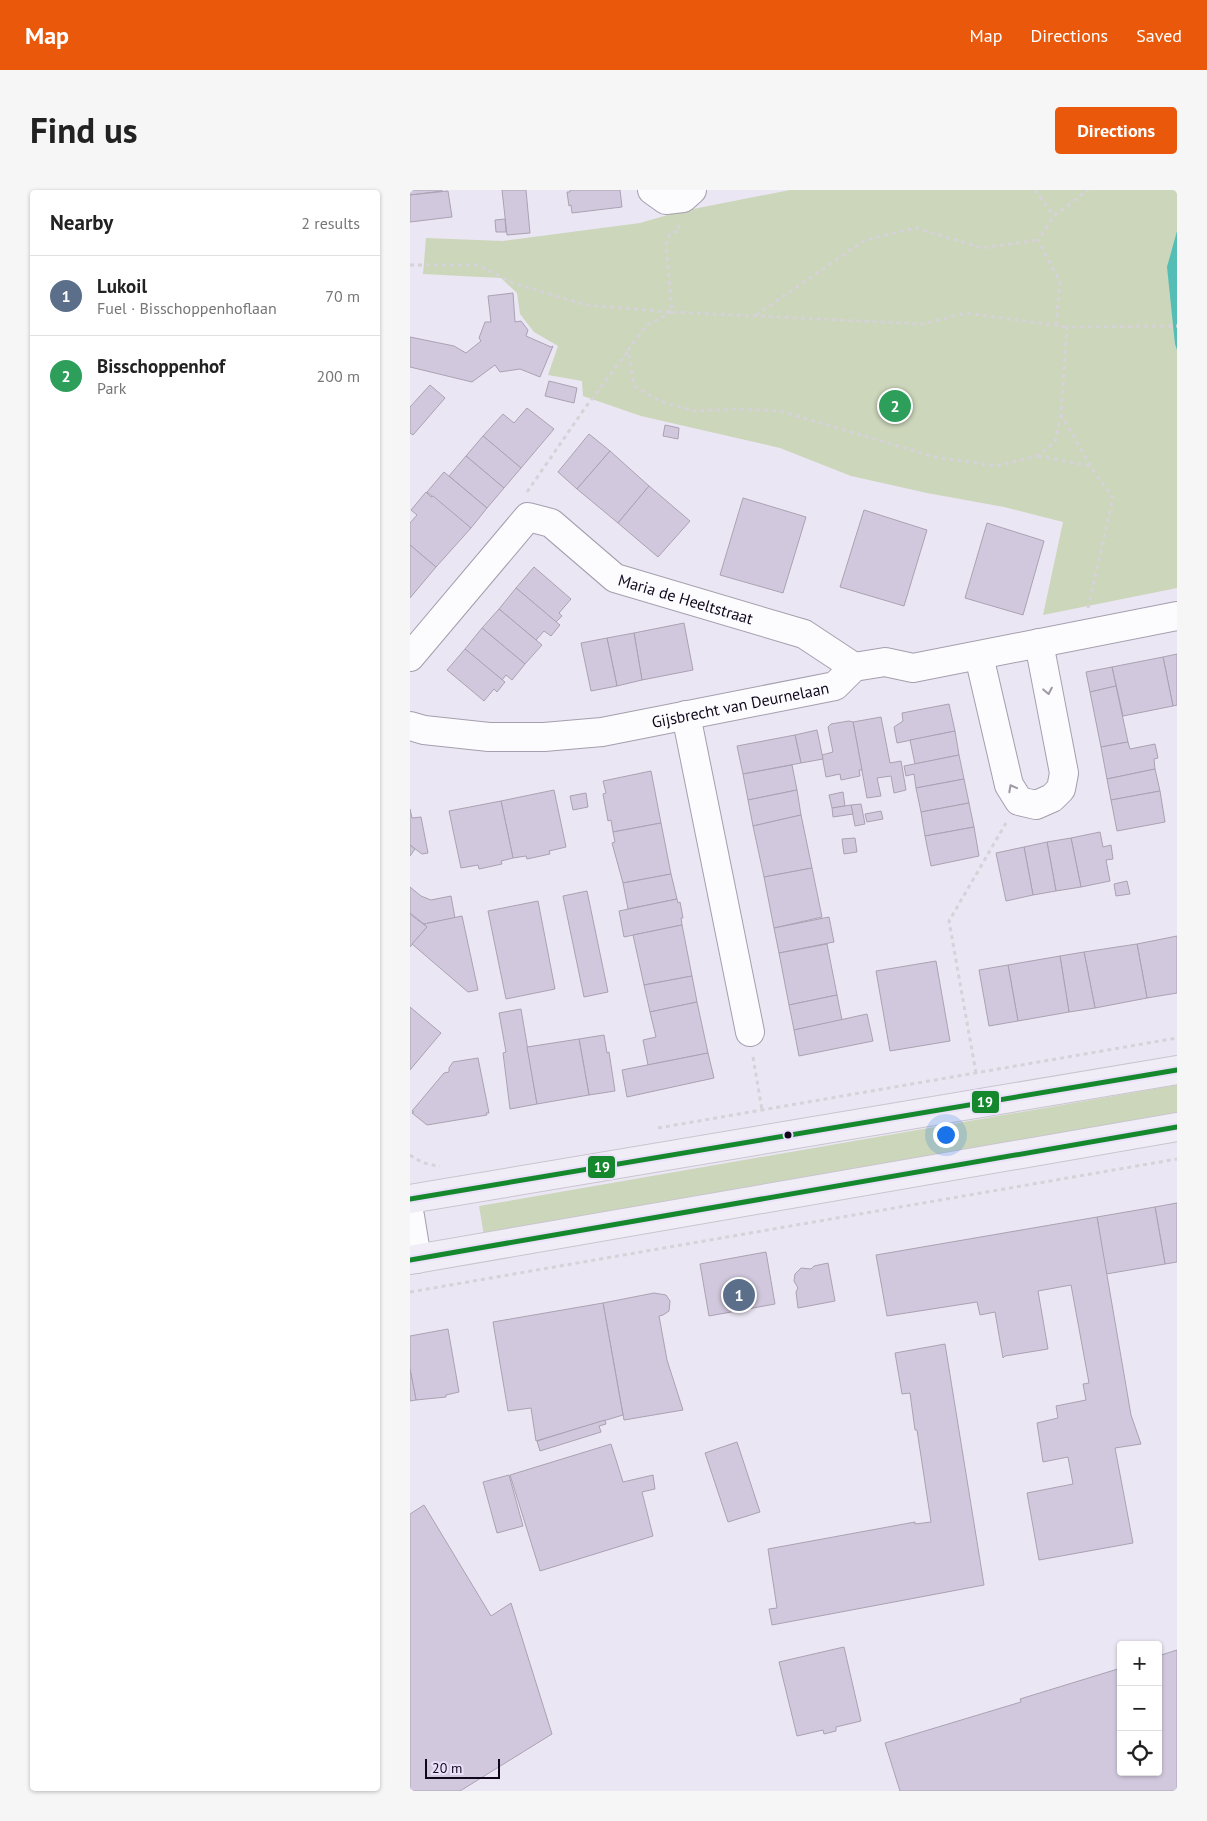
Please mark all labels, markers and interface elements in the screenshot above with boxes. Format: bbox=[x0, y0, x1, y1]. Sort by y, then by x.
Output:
text: Map bbox=[25, 20, 69, 51]
text: Map bbox=[970, 24, 1002, 47]
text: Directions bbox=[1030, 24, 1108, 47]
text: Saved bbox=[1136, 24, 1182, 47]
text: Find us bbox=[30, 107, 138, 153]
button: Directions bbox=[1055, 107, 1177, 154]
text: Nearby bbox=[50, 209, 113, 236]
text: 2 results bbox=[301, 213, 360, 233]
text: Lukoil bbox=[97, 274, 147, 298]
text: 1 bbox=[61, 286, 71, 306]
text: 70 m bbox=[325, 286, 360, 306]
text: Fuel · Bisschoppenhoflaan bbox=[97, 298, 277, 318]
text: Bisschoppenhof bbox=[97, 354, 225, 378]
text: 2 bbox=[61, 366, 71, 386]
text: 200 m bbox=[317, 366, 360, 386]
text: Park bbox=[97, 378, 126, 398]
pin: 2 bbox=[879, 387, 911, 425]
street label: Maria de Heeltstraat bbox=[616, 570, 756, 629]
street label: Gijsbrecht van Deurnelaan bbox=[650, 677, 831, 732]
one-way arrow bbox=[1043, 687, 1053, 696]
one-way arrow bbox=[1008, 784, 1018, 793]
line badge: 19 bbox=[971, 1090, 1000, 1114]
text: 19 bbox=[977, 1093, 993, 1111]
your location bbox=[933, 1122, 959, 1148]
unlabelled marker bbox=[783, 1130, 793, 1140]
line badge: 19 bbox=[587, 1155, 616, 1179]
text: 19 bbox=[594, 1158, 610, 1176]
pin: 1 bbox=[723, 1276, 755, 1314]
map controls bbox=[1117, 1641, 1162, 1776]
button: + bbox=[1117, 1641, 1162, 1686]
button: − bbox=[1117, 1686, 1162, 1731]
button: locate bbox=[1117, 1731, 1162, 1776]
scale bar bbox=[425, 1756, 500, 1779]
text: 20 m bbox=[432, 1759, 462, 1777]

